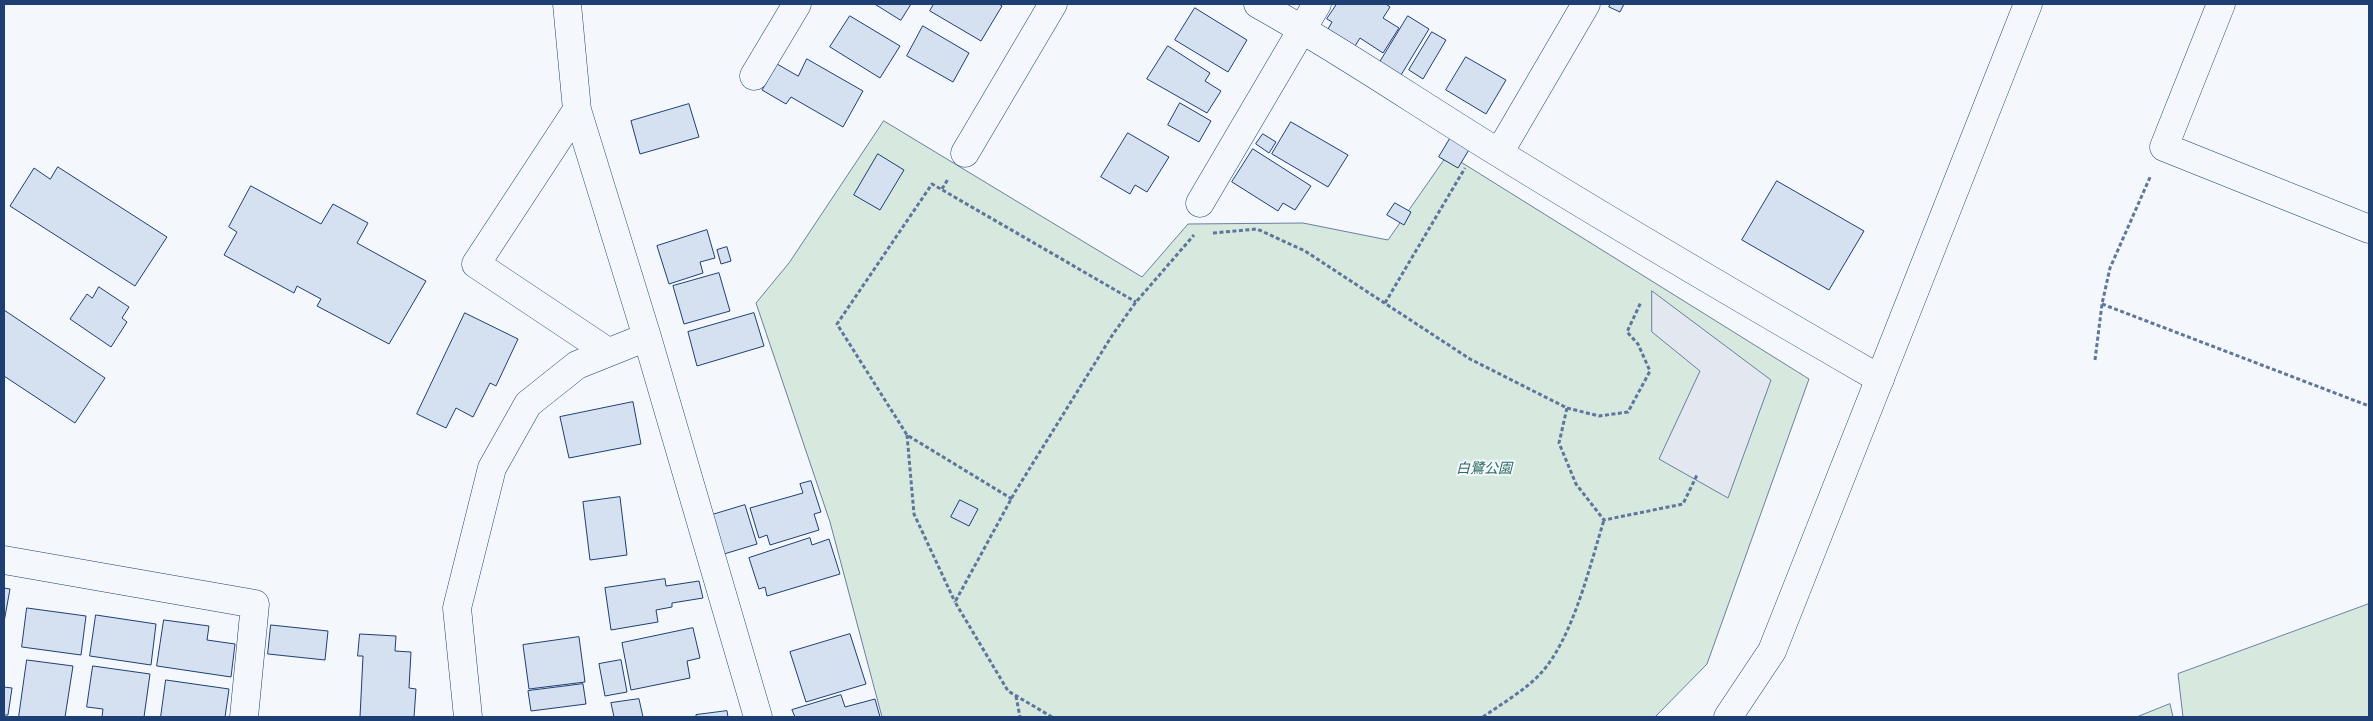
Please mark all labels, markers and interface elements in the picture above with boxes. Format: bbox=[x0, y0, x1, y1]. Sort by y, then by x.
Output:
park label: 白鷺公園 bbox=[1456, 461, 1512, 477]

